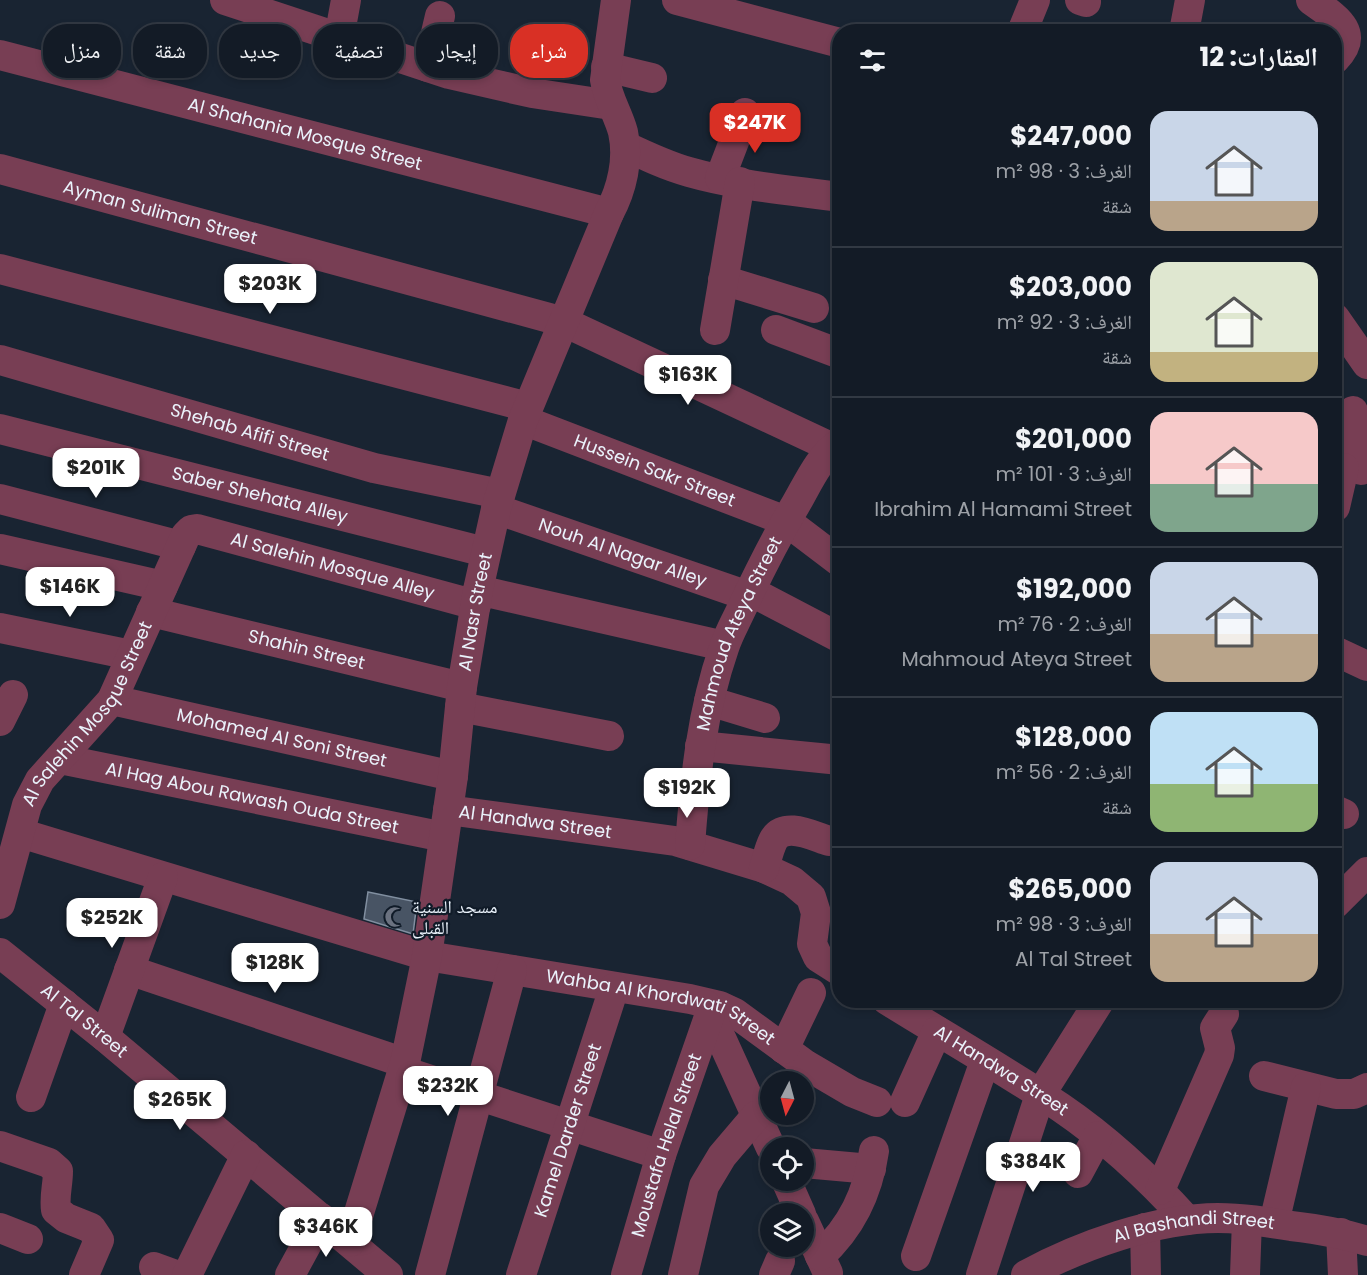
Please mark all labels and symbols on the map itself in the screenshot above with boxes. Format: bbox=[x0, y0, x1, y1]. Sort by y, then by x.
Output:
street label: Al Shahania Mosque Street bbox=[185, 91, 425, 176]
pin: $247K bbox=[713, 103, 797, 154]
street label: Ayman Suliman Street bbox=[60, 174, 260, 250]
pin: $203K bbox=[228, 264, 312, 315]
pin: $163K bbox=[646, 355, 730, 406]
street label: Shehab Afifi Street bbox=[167, 397, 332, 466]
street label: Hussein Sakr Street bbox=[570, 428, 739, 512]
pin: $201K bbox=[54, 448, 138, 499]
street label: Saber Shehata Alley bbox=[169, 460, 350, 529]
street label: Nouh Al Nagar Alley bbox=[535, 512, 710, 593]
street label: Al Salehin Mosque Alley bbox=[228, 526, 438, 605]
street label: Mahmoud Ateya Street bbox=[690, 532, 788, 733]
street label: Al Nasr Street bbox=[452, 550, 498, 673]
pin: $146K bbox=[28, 567, 112, 618]
street label: Al Salehin Mosque Street bbox=[15, 617, 158, 811]
street label: Shahin Street bbox=[246, 623, 368, 675]
street label: Mohamed Al Soni Street bbox=[175, 702, 389, 773]
street label: Al Hag Abou Rawash Ouda Street bbox=[103, 756, 401, 839]
pin: $192K bbox=[645, 768, 729, 819]
street label: Al Handwa Street bbox=[457, 799, 613, 844]
place label: مسجد السنية القبلى bbox=[412, 894, 497, 940]
pin: $252K bbox=[70, 898, 154, 949]
mosque icon: مسجد السنية القبلى bbox=[383, 905, 407, 929]
pin: $128K bbox=[233, 943, 317, 994]
street label: Wahba Al Khordwati Street bbox=[544, 963, 781, 1050]
street label: Al Tal Street bbox=[36, 977, 133, 1063]
street label: Al Handwa Street bbox=[929, 1019, 1074, 1121]
street label: Kamel Darder Street bbox=[528, 1040, 607, 1220]
street label: Moustafa Helal Street bbox=[625, 1050, 707, 1240]
pin: $232K bbox=[406, 1066, 490, 1117]
north arrow bbox=[760, 1071, 814, 1125]
pin: $265K bbox=[138, 1080, 222, 1131]
pin: $384K bbox=[991, 1142, 1075, 1193]
street label: Al Bashandi Street bbox=[1110, 1205, 1276, 1249]
pin: $346K bbox=[284, 1207, 368, 1258]

